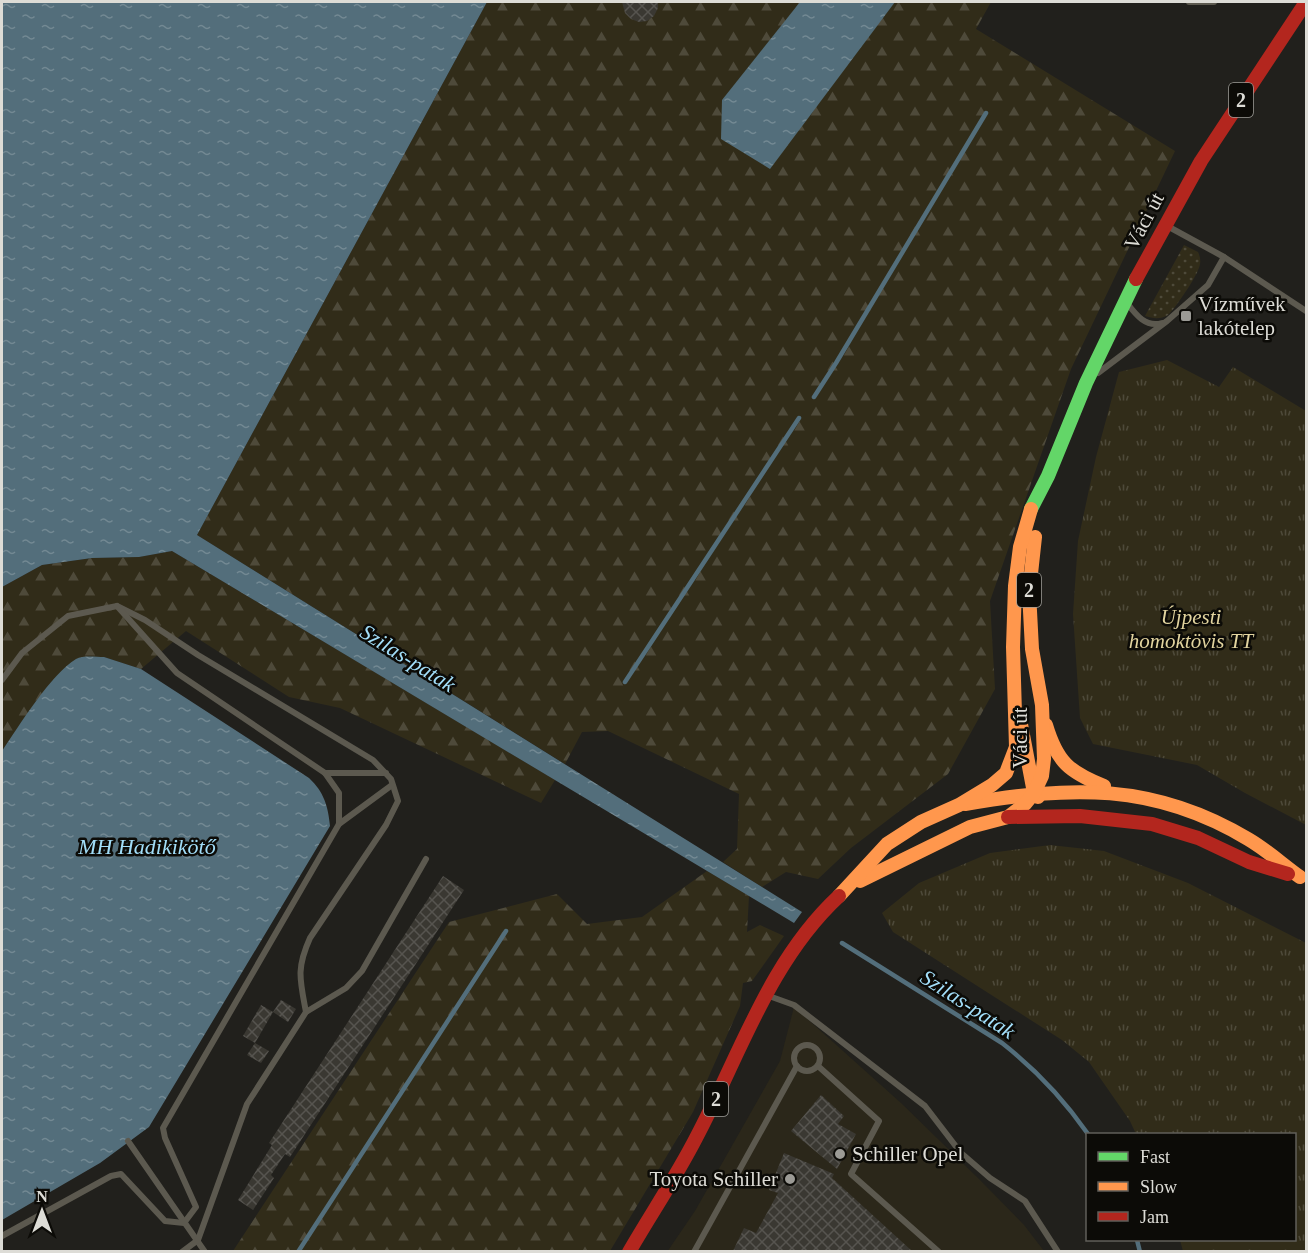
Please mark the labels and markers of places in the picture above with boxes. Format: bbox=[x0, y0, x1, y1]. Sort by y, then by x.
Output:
place label: Vízművek lakótelep bbox=[1198, 292, 1286, 340]
marker: Vízművek lakótelep bbox=[1179, 309, 1193, 323]
place label: Schiller Opel bbox=[852, 1142, 964, 1166]
marker: Schiller Opel bbox=[833, 1147, 847, 1161]
place label: Toyota Schiller bbox=[649, 1167, 778, 1191]
marker: Toyota Schiller bbox=[783, 1172, 797, 1186]

